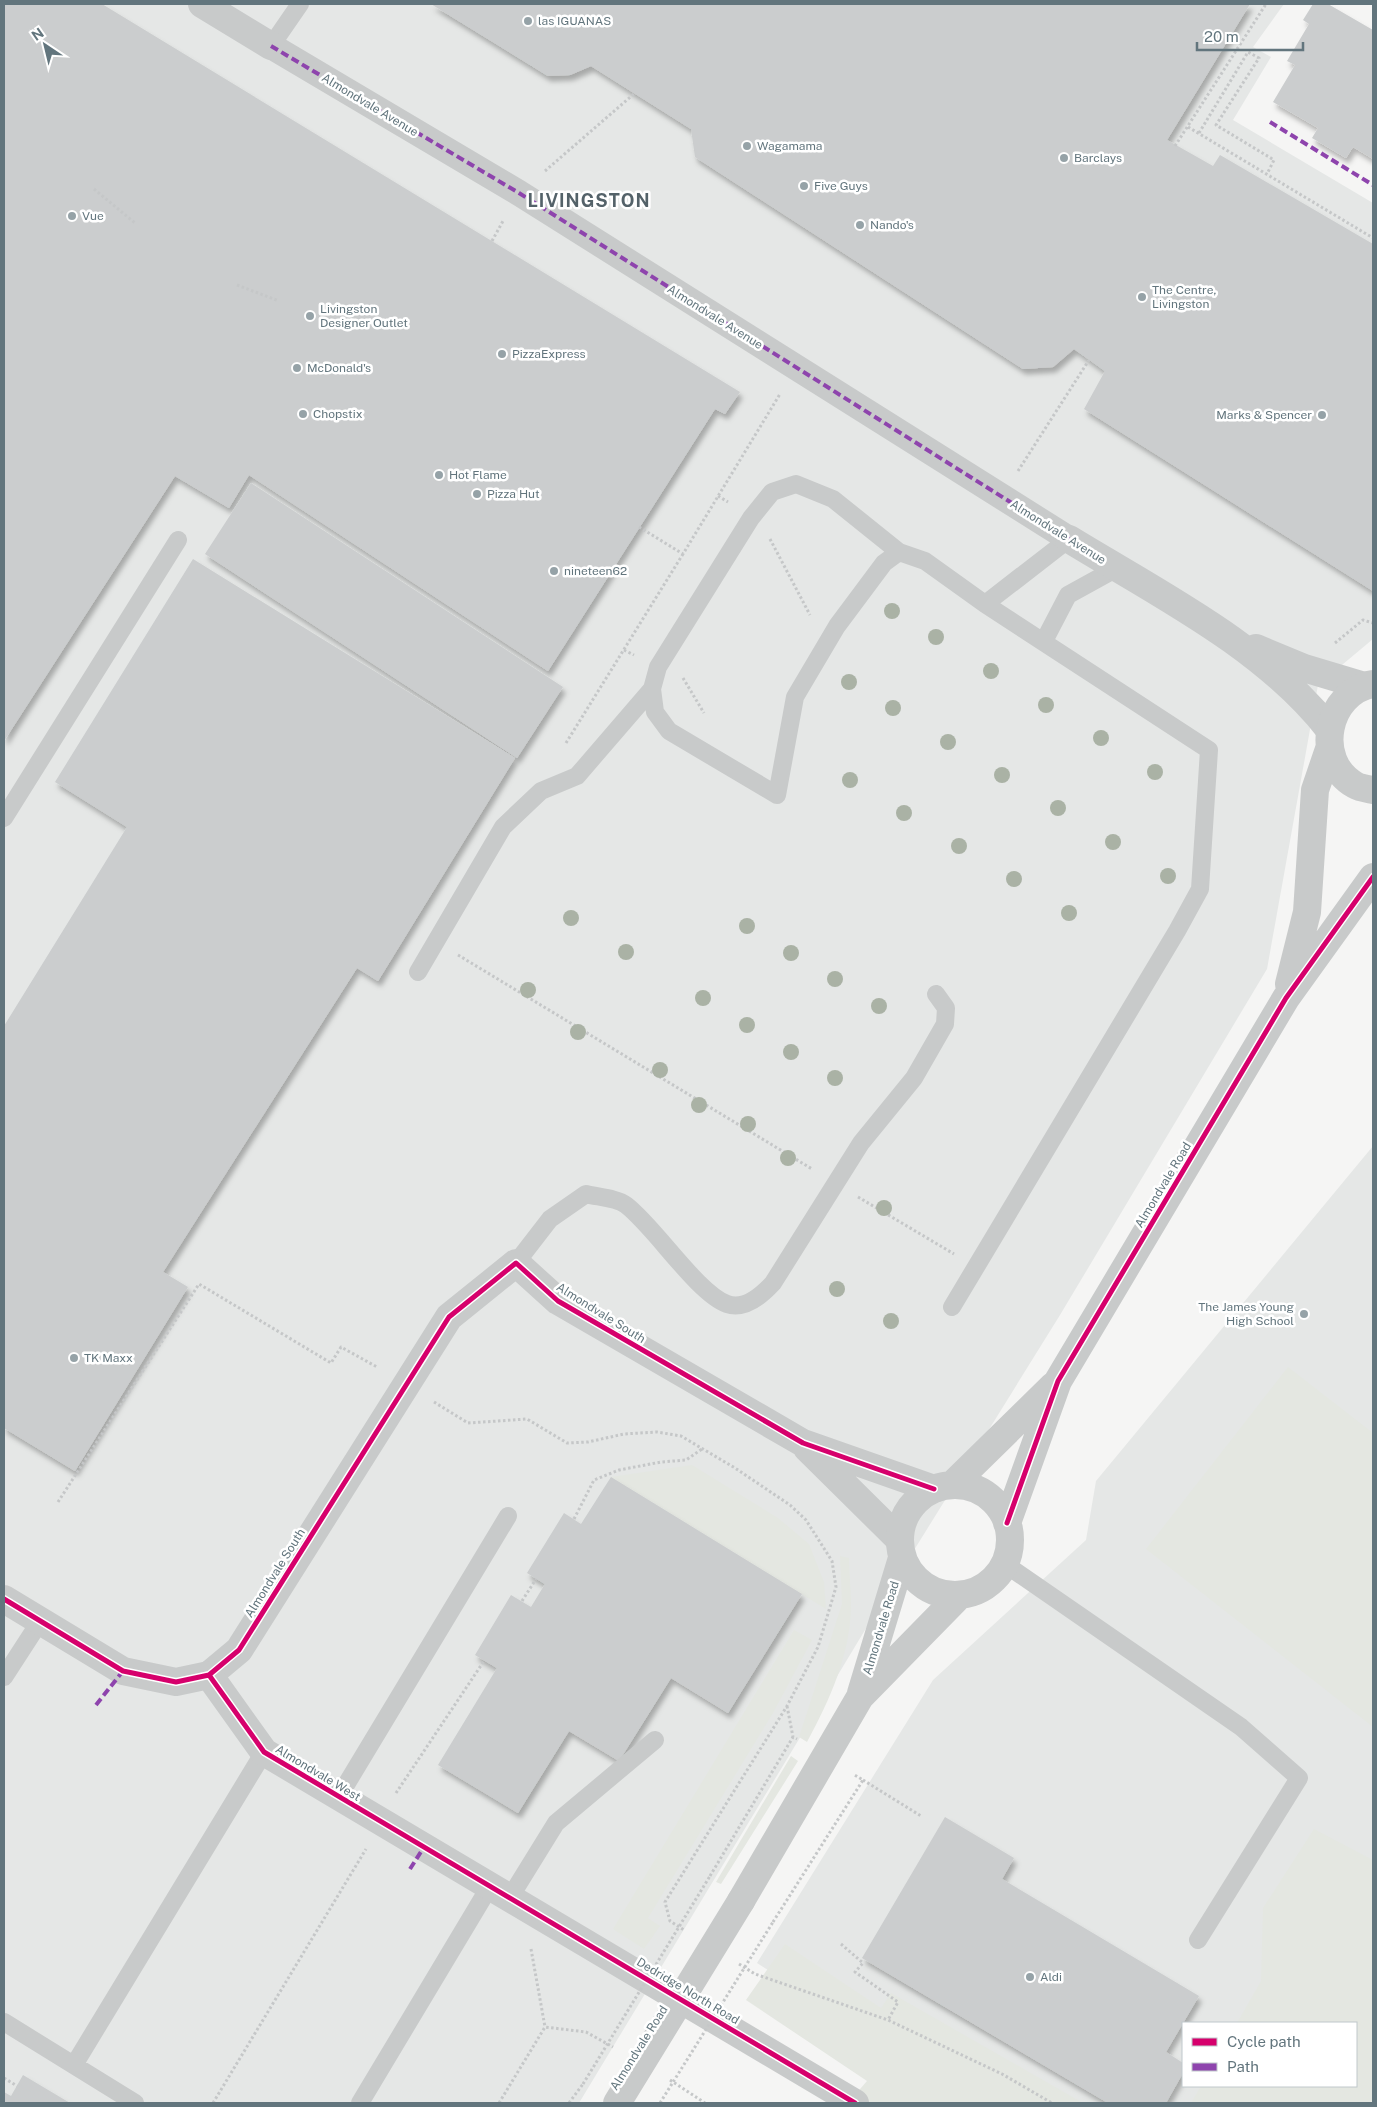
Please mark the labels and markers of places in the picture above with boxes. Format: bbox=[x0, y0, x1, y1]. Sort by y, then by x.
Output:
place label: las IGUANAS bbox=[538, 14, 611, 28]
marker: las IGUANAS bbox=[522, 15, 534, 27]
place label: Wagamama bbox=[757, 139, 822, 153]
marker: Wagamama bbox=[741, 140, 753, 152]
place label: Barclays bbox=[1074, 151, 1122, 165]
marker: Barclays bbox=[1058, 152, 1070, 164]
place label: Five Guys bbox=[814, 179, 868, 193]
marker: Five Guys bbox=[798, 180, 810, 192]
place label: Vue bbox=[82, 209, 104, 223]
marker: Vue bbox=[66, 210, 78, 222]
place label: Nando's bbox=[870, 218, 914, 232]
marker: Nando's bbox=[854, 219, 866, 231]
place label: The Centre, Livingston bbox=[1152, 283, 1216, 311]
marker: The Centre, Livingston bbox=[1136, 291, 1148, 303]
place label: Livingston Designer Outlet bbox=[320, 302, 408, 330]
marker: Livingston Designer Outlet bbox=[304, 310, 316, 322]
place label: PizzaExpress bbox=[512, 347, 586, 361]
marker: PizzaExpress bbox=[496, 348, 508, 360]
place label: McDonald's bbox=[307, 361, 371, 375]
marker: McDonald's bbox=[291, 362, 303, 374]
place label: Chopstix bbox=[313, 407, 363, 421]
marker: Chopstix bbox=[297, 408, 309, 420]
place label: Marks & Spencer bbox=[1216, 408, 1312, 422]
marker: Marks & Spencer bbox=[1316, 409, 1328, 421]
place label: Hot Flame bbox=[449, 468, 507, 482]
marker: Hot Flame bbox=[433, 469, 445, 481]
place label: Pizza Hut bbox=[487, 487, 540, 501]
marker: Pizza Hut bbox=[471, 488, 483, 500]
place label: nineteen62 bbox=[564, 564, 627, 578]
marker: nineteen62 bbox=[548, 565, 560, 577]
place label: The James Young High School bbox=[1198, 1300, 1294, 1328]
marker: The James Young High School bbox=[1298, 1308, 1310, 1320]
place label: TK Maxx bbox=[84, 1351, 133, 1365]
marker: TK Maxx bbox=[68, 1352, 80, 1364]
place label: Aldi bbox=[1040, 1970, 1062, 1984]
marker: Aldi bbox=[1024, 1971, 1036, 1983]

